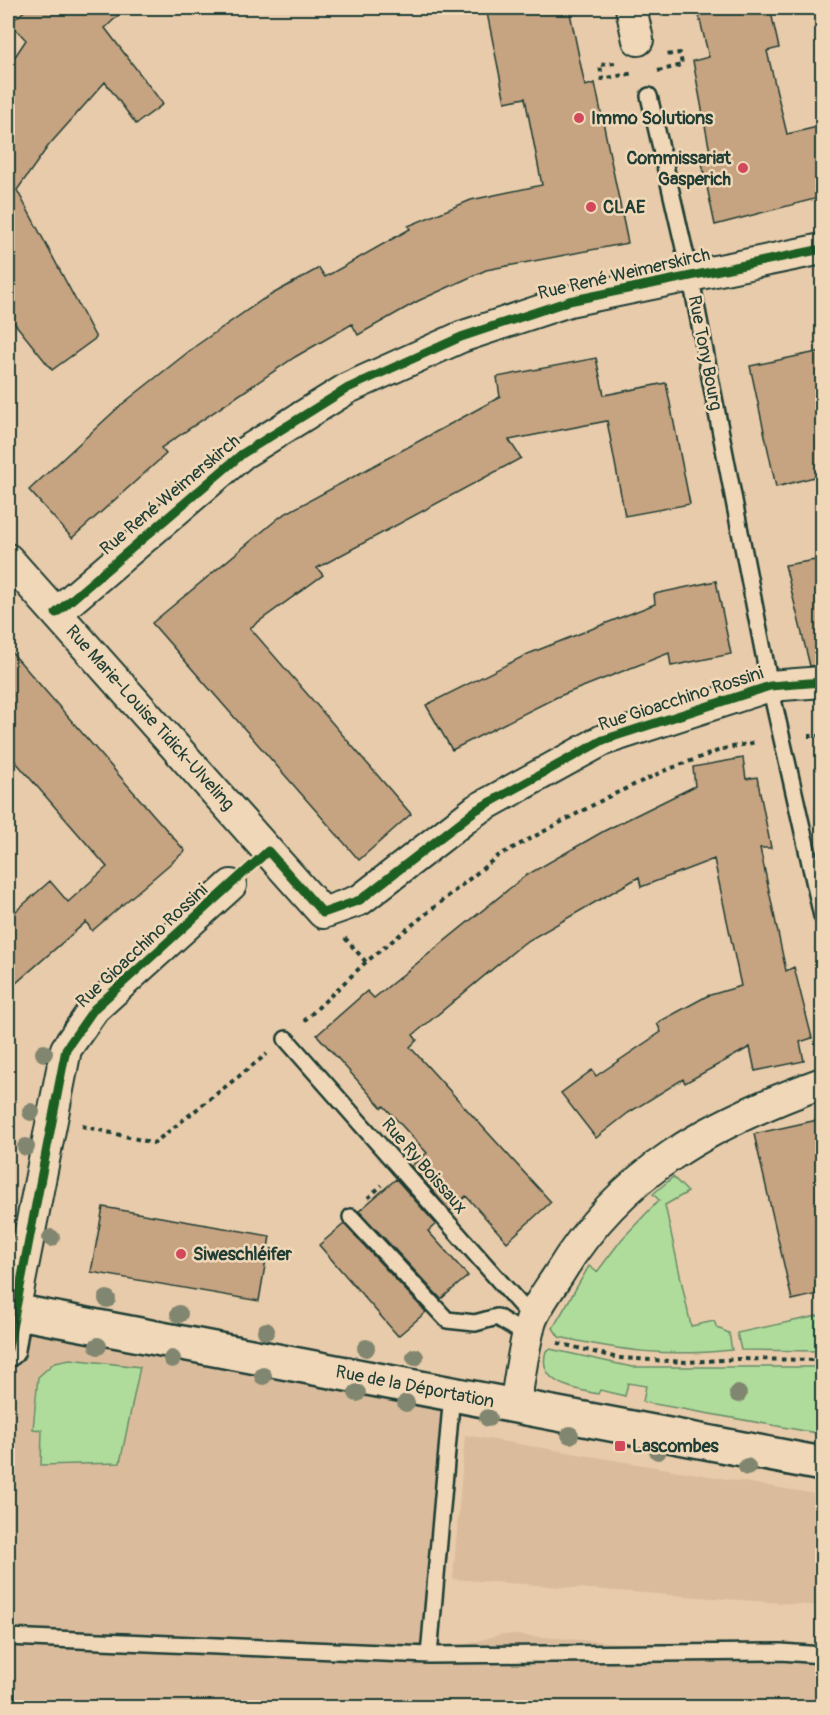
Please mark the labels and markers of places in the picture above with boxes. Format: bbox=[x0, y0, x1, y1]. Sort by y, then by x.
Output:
place label: Immo Solutions bbox=[591, 107, 714, 130]
marker: Immo Solutions bbox=[572, 111, 586, 125]
place label: Commissariat Gasperich bbox=[626, 147, 732, 191]
marker: Commissariat Gasperich bbox=[736, 161, 750, 175]
place label: CLAE bbox=[603, 196, 646, 219]
marker: CLAE bbox=[584, 200, 598, 214]
place label: Siweschléifer bbox=[193, 1243, 293, 1266]
marker: Siweschléifer bbox=[174, 1247, 188, 1261]
place label: Lascombes bbox=[632, 1435, 720, 1458]
marker: Lascombes bbox=[613, 1439, 627, 1453]

